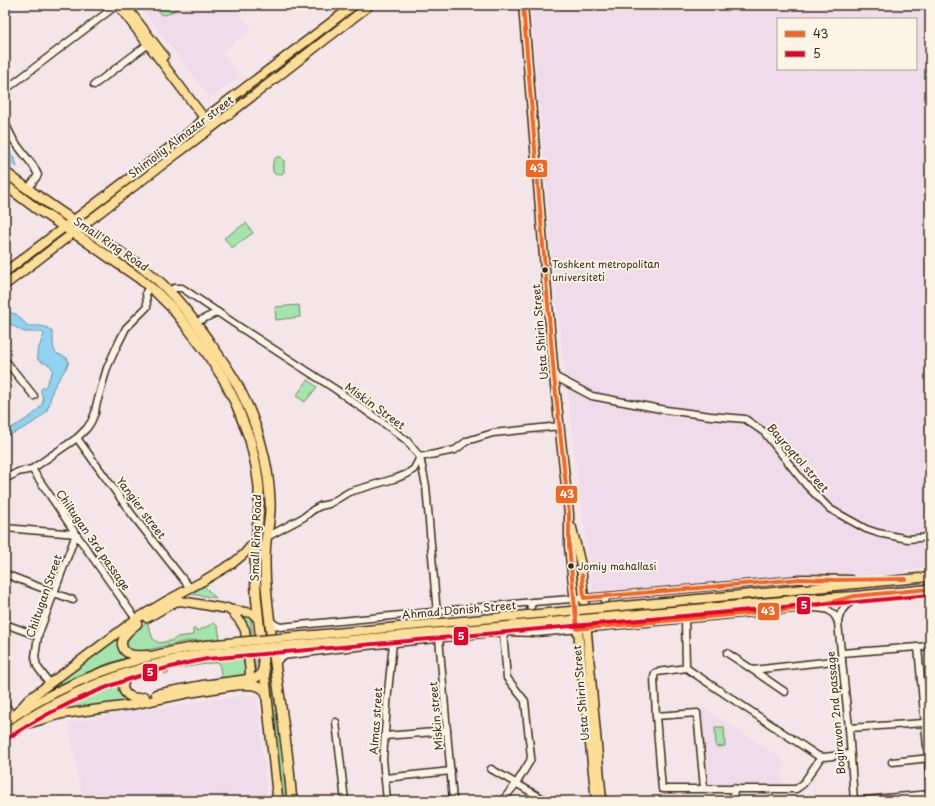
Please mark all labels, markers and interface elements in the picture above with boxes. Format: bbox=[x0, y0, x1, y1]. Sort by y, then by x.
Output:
legend bbox=[777, 18, 917, 70]
text: 43 bbox=[813, 24, 829, 42]
text: 5 bbox=[813, 44, 821, 62]
street label: Shimoliy Almazar street bbox=[124, 91, 237, 182]
line badge: 43 bbox=[525, 159, 548, 178]
text: 43 bbox=[530, 159, 544, 176]
street label: Small Ring Road bbox=[70, 212, 152, 275]
place label: Toshkent metropolitan universiteti bbox=[552, 256, 660, 284]
marker: Toshkent metropolitan universiteti bbox=[540, 265, 550, 275]
street label: Usta Shirin Street bbox=[527, 283, 552, 381]
street label: Miskin Street bbox=[342, 378, 409, 434]
street label: Bayroqtol street bbox=[764, 419, 834, 496]
street label: Yangier street bbox=[113, 473, 171, 543]
line badge: 43 bbox=[555, 485, 578, 504]
text: 43 bbox=[560, 485, 574, 502]
street label: Chiltugan 3rd passage bbox=[52, 486, 135, 594]
street label: Small Ring Road bbox=[245, 494, 266, 582]
street label: Chiltugan Street bbox=[21, 551, 66, 640]
place label: Jomiy mahallasi bbox=[578, 558, 657, 573]
marker: Jomiy mahallasi bbox=[566, 561, 576, 571]
street label: Ahmad Donish Street bbox=[401, 596, 517, 623]
line badge: 5 bbox=[796, 596, 811, 615]
text: 5 bbox=[800, 596, 808, 613]
line badge: 43 bbox=[757, 602, 780, 621]
text: 43 bbox=[761, 602, 775, 619]
line badge: 5 bbox=[453, 626, 469, 646]
text: 5 bbox=[457, 627, 465, 644]
street label: Usta Shirin Street bbox=[568, 644, 593, 742]
street label: Bogiravon 2nd passage bbox=[822, 651, 849, 775]
line badge: 5 bbox=[142, 663, 158, 682]
text: 5 bbox=[146, 663, 154, 680]
street label: Miskin street bbox=[424, 681, 447, 751]
street label: Almas street bbox=[365, 686, 386, 755]

